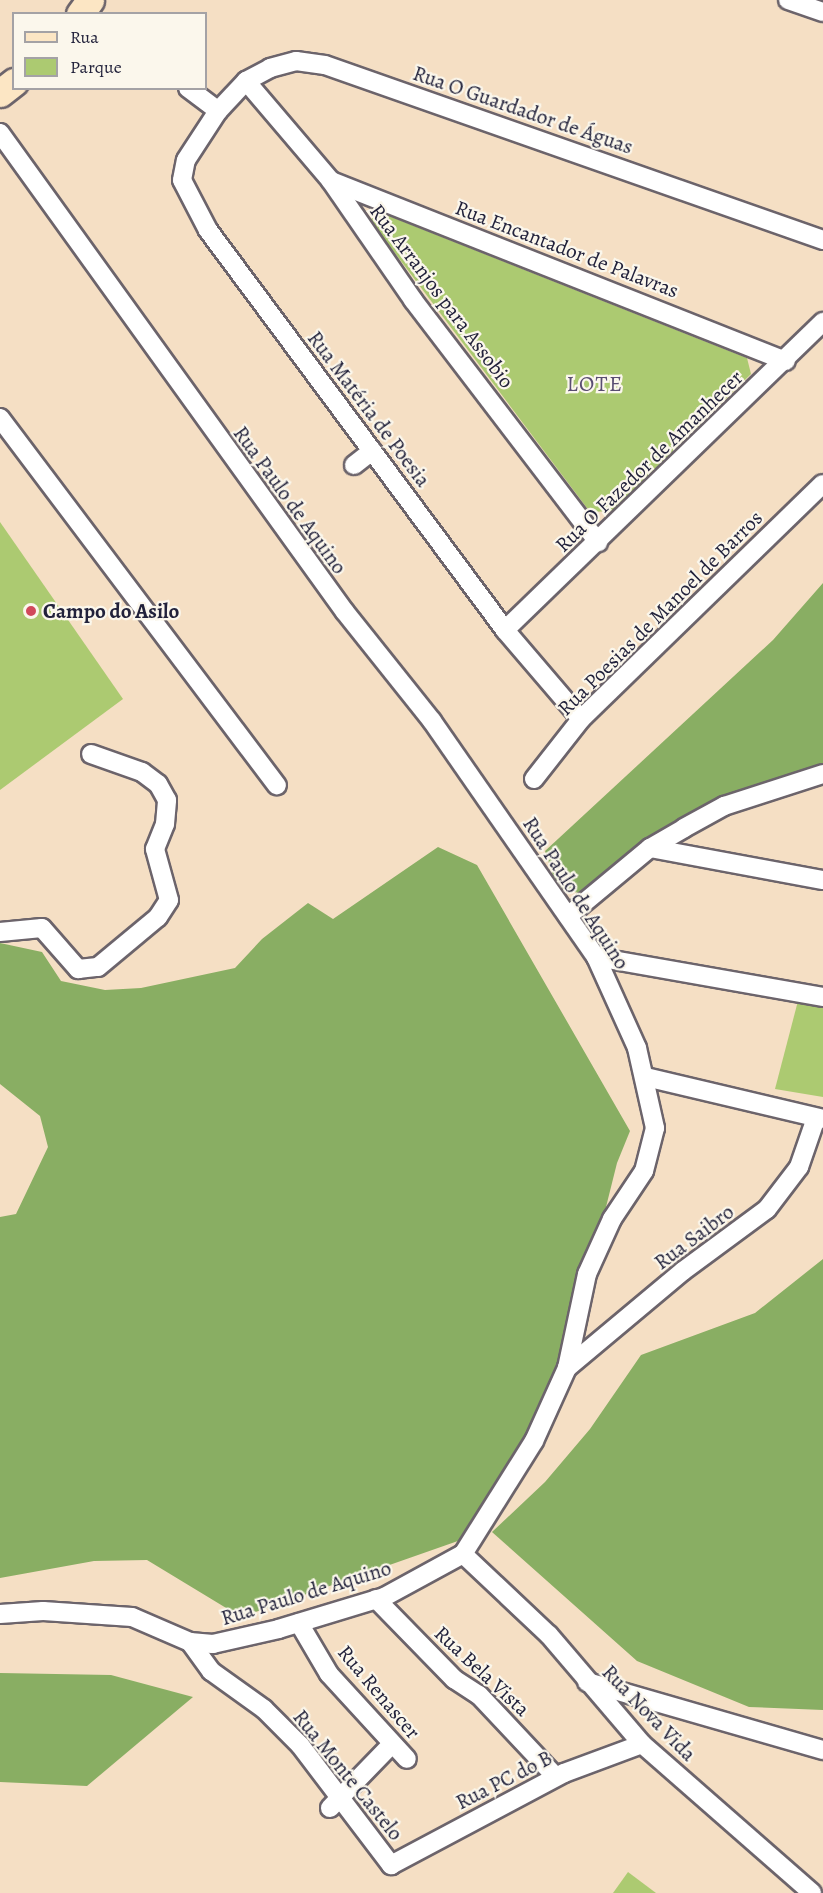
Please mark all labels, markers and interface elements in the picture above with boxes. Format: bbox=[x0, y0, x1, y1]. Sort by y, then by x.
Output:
legend bbox=[12, 12, 207, 90]
text: Rua bbox=[70, 25, 99, 49]
text: Parque bbox=[70, 55, 122, 79]
street label: Rua O Guardador de Águas bbox=[410, 60, 636, 160]
street label: Rua Encantador de Palavras bbox=[452, 195, 682, 303]
street label: Rua Arranjos para Assobio bbox=[364, 199, 520, 393]
street label: Rua Matéria de Poesia bbox=[302, 326, 436, 492]
street label: Rua O Fazedor de Amanhecer bbox=[550, 365, 748, 557]
district label: LOTE bbox=[566, 372, 624, 398]
street label: Rua Paulo de Aquino bbox=[228, 421, 352, 579]
street label: Rua Poesias de Manoel de Barros bbox=[552, 505, 768, 721]
place label: Campo do Asilo bbox=[43, 598, 179, 624]
marker: Campo do Asilo bbox=[24, 604, 38, 618]
street label: Rua Paulo de Aquino bbox=[517, 812, 635, 974]
street label: Rua Saibro bbox=[649, 1199, 739, 1275]
street label: Rua Paulo de Aquino bbox=[218, 1555, 394, 1631]
street label: Rua Bela Vista bbox=[429, 1620, 535, 1722]
street label: Rua Renascer bbox=[332, 1640, 426, 1744]
street label: Rua Nova Vida bbox=[597, 1660, 701, 1766]
street label: Rua Monte Castelo bbox=[288, 1705, 408, 1845]
street label: Rua PC do B bbox=[452, 1745, 556, 1815]

